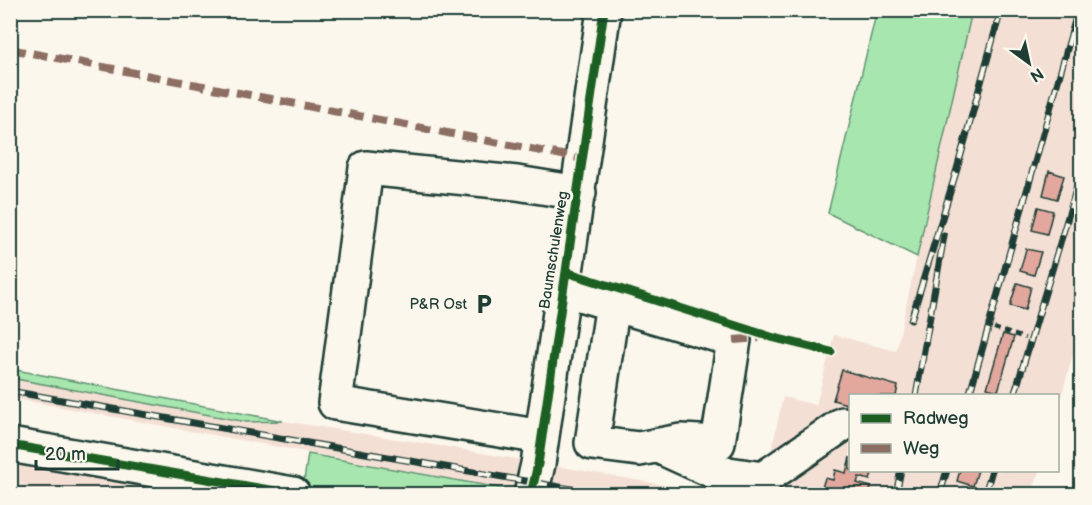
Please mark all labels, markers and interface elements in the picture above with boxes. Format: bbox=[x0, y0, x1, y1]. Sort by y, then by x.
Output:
north arrow bbox=[999, 33, 1059, 93]
text: N bbox=[1026, 63, 1047, 86]
street label: Baumschulenweg bbox=[535, 189, 573, 311]
parking icon: P&R Ost bbox=[472, 292, 496, 316]
place label: P&R Ost bbox=[409, 295, 467, 314]
legend bbox=[849, 394, 1059, 472]
text: Radweg bbox=[903, 408, 969, 429]
scale bar bbox=[36, 433, 118, 471]
text: Weg bbox=[903, 438, 939, 459]
text: 20 m bbox=[45, 444, 86, 465]

